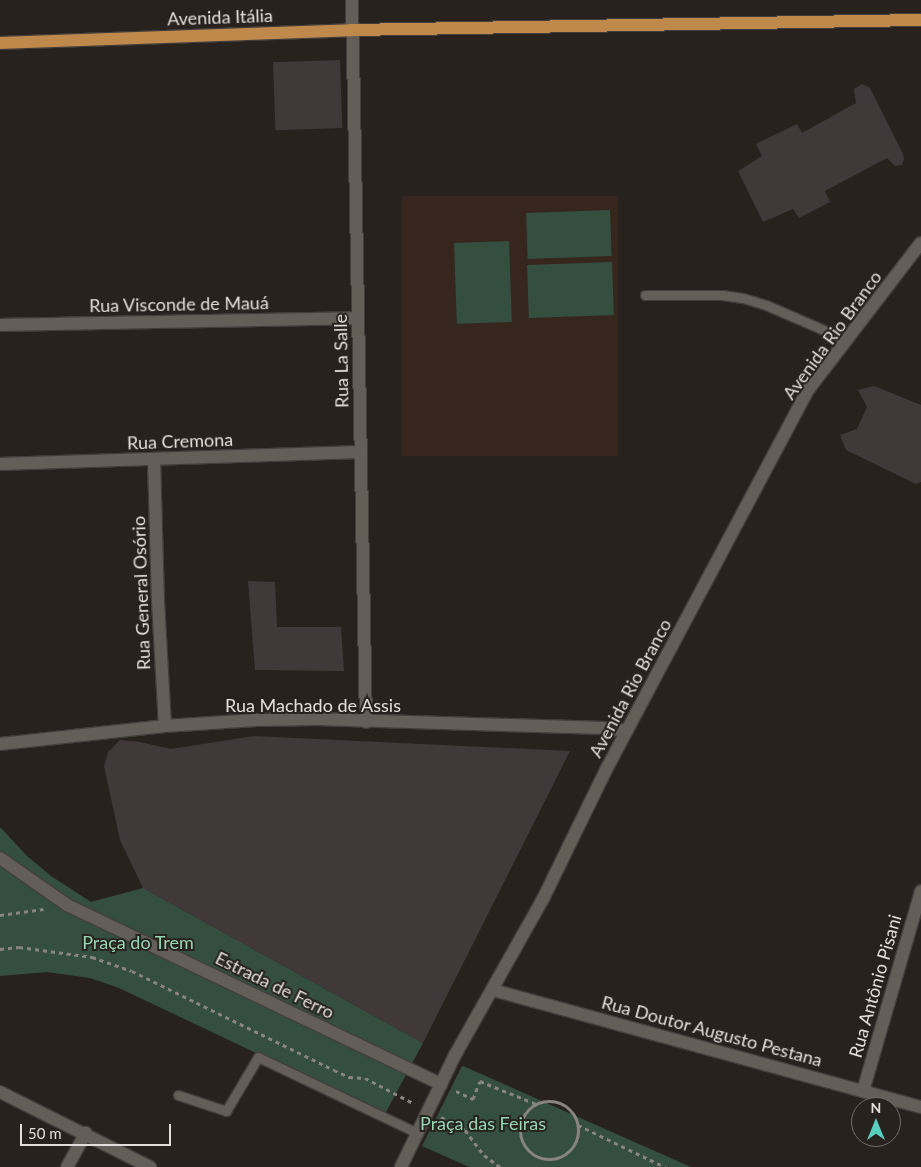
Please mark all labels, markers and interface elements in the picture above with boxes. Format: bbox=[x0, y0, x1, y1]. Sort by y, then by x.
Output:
street label: Avenida Itália bbox=[167, 4, 273, 30]
street label: Avenida Rio Branco bbox=[778, 266, 886, 404]
street label: Rua Visconde de Mauá bbox=[89, 292, 269, 316]
street label: Rua La Salle bbox=[329, 314, 353, 408]
street label: Rua Cremona bbox=[127, 428, 233, 454]
street label: Rua General Osório bbox=[128, 516, 154, 670]
street label: Avenida Rio Branco bbox=[584, 615, 676, 761]
street label: Rua Machado de Assis bbox=[225, 694, 401, 716]
street label: Rua Antônio Pisani bbox=[844, 912, 906, 1060]
park label: Praça do Trem bbox=[82, 931, 194, 953]
street label: Estrada de Ferro bbox=[212, 947, 338, 1023]
street label: Rua Doutor Augusto Pestana bbox=[599, 991, 825, 1071]
north arrow bbox=[851, 1097, 901, 1147]
text: N bbox=[871, 1099, 881, 1116]
park label: Praça das Feiras bbox=[420, 1112, 546, 1134]
scale bar bbox=[22, 1114, 174, 1146]
text: 50 m bbox=[28, 1124, 62, 1142]

